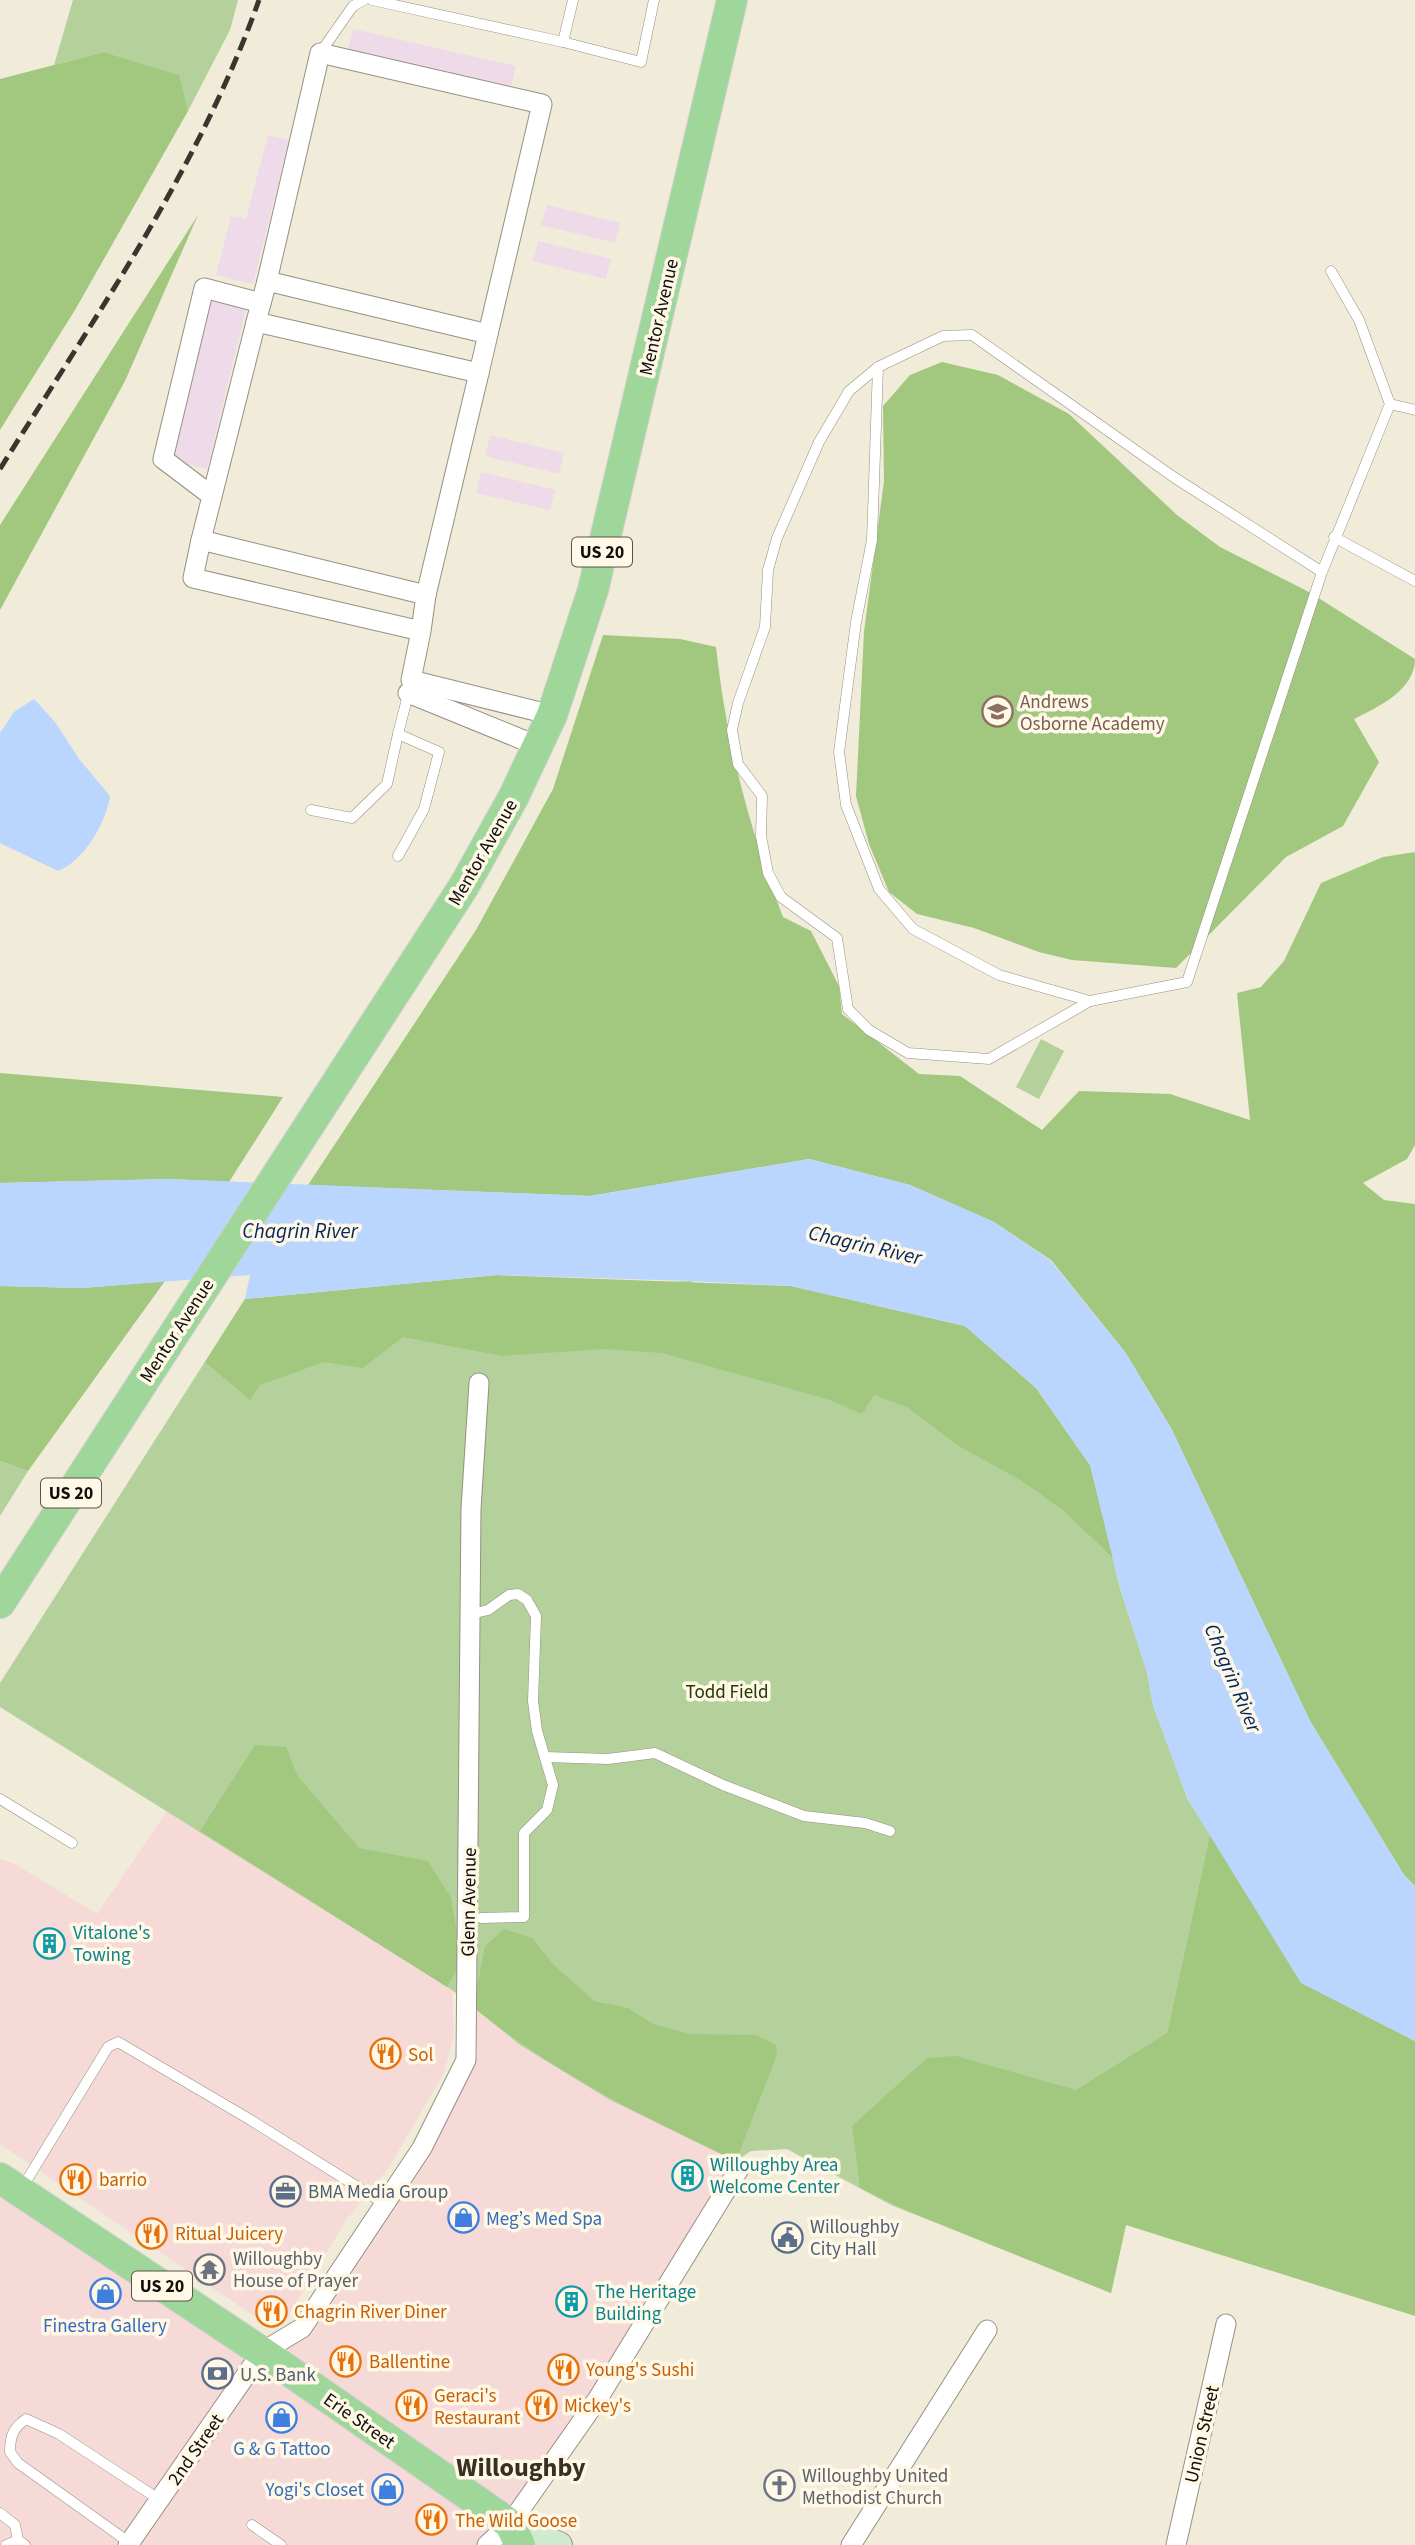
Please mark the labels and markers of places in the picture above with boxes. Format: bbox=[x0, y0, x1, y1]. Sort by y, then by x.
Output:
place label: Andrews Osborne Academy bbox=[1020, 689, 1165, 738]
school or university icon: Andrews Osborne Academy bbox=[980, 695, 1014, 729]
place label: Vitalone's Towing bbox=[73, 1920, 150, 1969]
building icon: Vitalone's Towing bbox=[33, 1926, 67, 1960]
restaurant icon: Sol bbox=[368, 2037, 402, 2071]
place label: Sol bbox=[408, 2042, 433, 2069]
place label: Willoughby Area Welcome Center bbox=[710, 2152, 840, 2201]
building icon: Willoughby Area Welcome Center bbox=[670, 2158, 704, 2192]
restaurant icon: barrio bbox=[59, 2162, 93, 2196]
place label: barrio bbox=[99, 2167, 147, 2194]
office icon: BMA Media Group bbox=[268, 2174, 302, 2208]
place label: BMA Media Group bbox=[308, 2179, 448, 2206]
shop icon: Meg’s Med Spa bbox=[446, 2201, 480, 2235]
place label: Meg’s Med Spa bbox=[486, 2206, 602, 2233]
place label: Willoughby City Hall bbox=[810, 2214, 899, 2263]
restaurant icon: Ritual Juicery bbox=[135, 2216, 169, 2250]
public building icon: Willoughby City Hall bbox=[770, 2220, 804, 2254]
place label: Ritual Juicery bbox=[175, 2221, 283, 2248]
place label: Willoughby House of Prayer bbox=[233, 2246, 359, 2295]
temple icon: Willoughby House of Prayer bbox=[193, 2252, 227, 2286]
shop icon: Finestra Gallery bbox=[88, 2277, 122, 2311]
place label: The Heritage Building bbox=[595, 2279, 696, 2328]
building icon: The Heritage Building bbox=[555, 2285, 589, 2319]
restaurant icon: Chagrin River Diner bbox=[254, 2294, 288, 2328]
place label: Chagrin River Diner bbox=[294, 2299, 447, 2326]
place label: Finestra Gallery bbox=[43, 2313, 167, 2340]
restaurant icon: Ballentine bbox=[329, 2344, 363, 2378]
place label: Ballentine bbox=[369, 2349, 450, 2376]
restaurant icon: Young's Sushi bbox=[546, 2352, 580, 2386]
bank icon: U.S. Bank bbox=[200, 2357, 234, 2391]
place label: Young's Sushi bbox=[585, 2357, 694, 2384]
place label: U.S. Bank bbox=[240, 2362, 316, 2389]
place label: Geraci's Restaurant bbox=[434, 2383, 521, 2432]
restaurant icon: Mickey's bbox=[524, 2388, 558, 2422]
restaurant icon: Geraci's Restaurant bbox=[394, 2389, 428, 2423]
place label: Mickey's bbox=[564, 2393, 631, 2420]
shop icon: G & G Tattoo bbox=[265, 2400, 299, 2434]
place label: G & G Tattoo bbox=[233, 2436, 331, 2463]
place label: Willoughby United Methodist Church bbox=[802, 2463, 948, 2512]
church icon: Willoughby United Methodist Church bbox=[762, 2469, 796, 2503]
shop icon: Yogi's Closet bbox=[370, 2472, 404, 2506]
place label: Yogi's Closet bbox=[265, 2477, 365, 2504]
restaurant icon: The Wild Goose bbox=[415, 2503, 449, 2537]
place label: The Wild Goose bbox=[455, 2508, 577, 2535]

